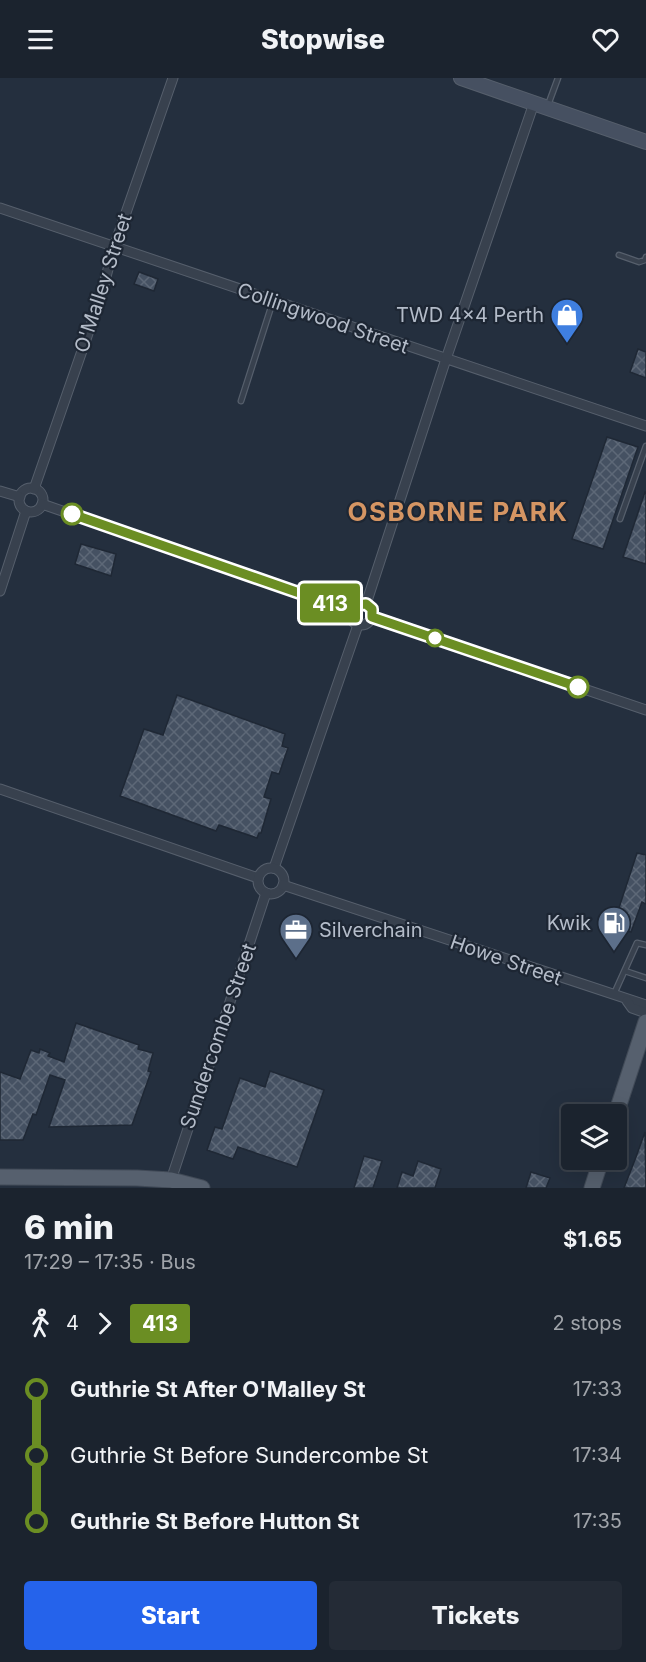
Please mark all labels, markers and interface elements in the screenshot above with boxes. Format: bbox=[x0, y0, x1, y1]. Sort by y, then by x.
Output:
icon: menu bbox=[24, 23, 57, 56]
text: Stopwise bbox=[261, 23, 385, 56]
icon: heart bbox=[589, 23, 622, 56]
street label: O'Malley Street bbox=[69, 210, 137, 356]
street label: Collingwood Street bbox=[234, 277, 412, 359]
shop icon: TWD 4x4 Perth bbox=[549, 297, 585, 344]
place label: TWD 4x4 Perth bbox=[396, 303, 544, 327]
district label: OSBORNE PARK bbox=[347, 496, 569, 527]
unlabelled marker bbox=[61, 503, 83, 525]
line badge: 413 bbox=[296, 584, 364, 622]
text: 413 bbox=[312, 591, 348, 616]
unlabelled marker bbox=[426, 629, 444, 647]
unlabelled marker bbox=[567, 676, 589, 698]
fuel station icon: Kwik bbox=[596, 905, 632, 952]
place label: Kwik bbox=[547, 911, 591, 935]
office icon: Silverchain bbox=[278, 912, 314, 959]
place label: Silverchain bbox=[319, 918, 422, 942]
street label: Howe Street bbox=[447, 930, 565, 990]
street label: Sundercombe Street bbox=[175, 940, 261, 1132]
map controls bbox=[561, 1104, 627, 1170]
button: layers bbox=[561, 1104, 627, 1170]
text: 6 min bbox=[24, 1207, 114, 1247]
text: $1.65 bbox=[563, 1226, 622, 1252]
text: 17:29 – 17:35 · Bus bbox=[24, 1250, 196, 1274]
icon: walk bbox=[24, 1307, 57, 1340]
icon: forward bbox=[88, 1307, 121, 1340]
text: 4 bbox=[66, 1311, 79, 1335]
text: 413 bbox=[142, 1311, 178, 1336]
text: 2 stops bbox=[552, 1311, 622, 1335]
text: Guthrie St After O'Malley St bbox=[70, 1376, 366, 1402]
text: 17:33 bbox=[573, 1377, 622, 1401]
text: Guthrie St Before Sundercombe St bbox=[70, 1442, 428, 1468]
text: 17:34 bbox=[572, 1443, 622, 1467]
text: Guthrie St Before Hutton St bbox=[70, 1508, 359, 1534]
text: 17:35 bbox=[573, 1509, 622, 1533]
button: Start bbox=[24, 1581, 317, 1650]
button: Tickets bbox=[329, 1581, 622, 1650]

